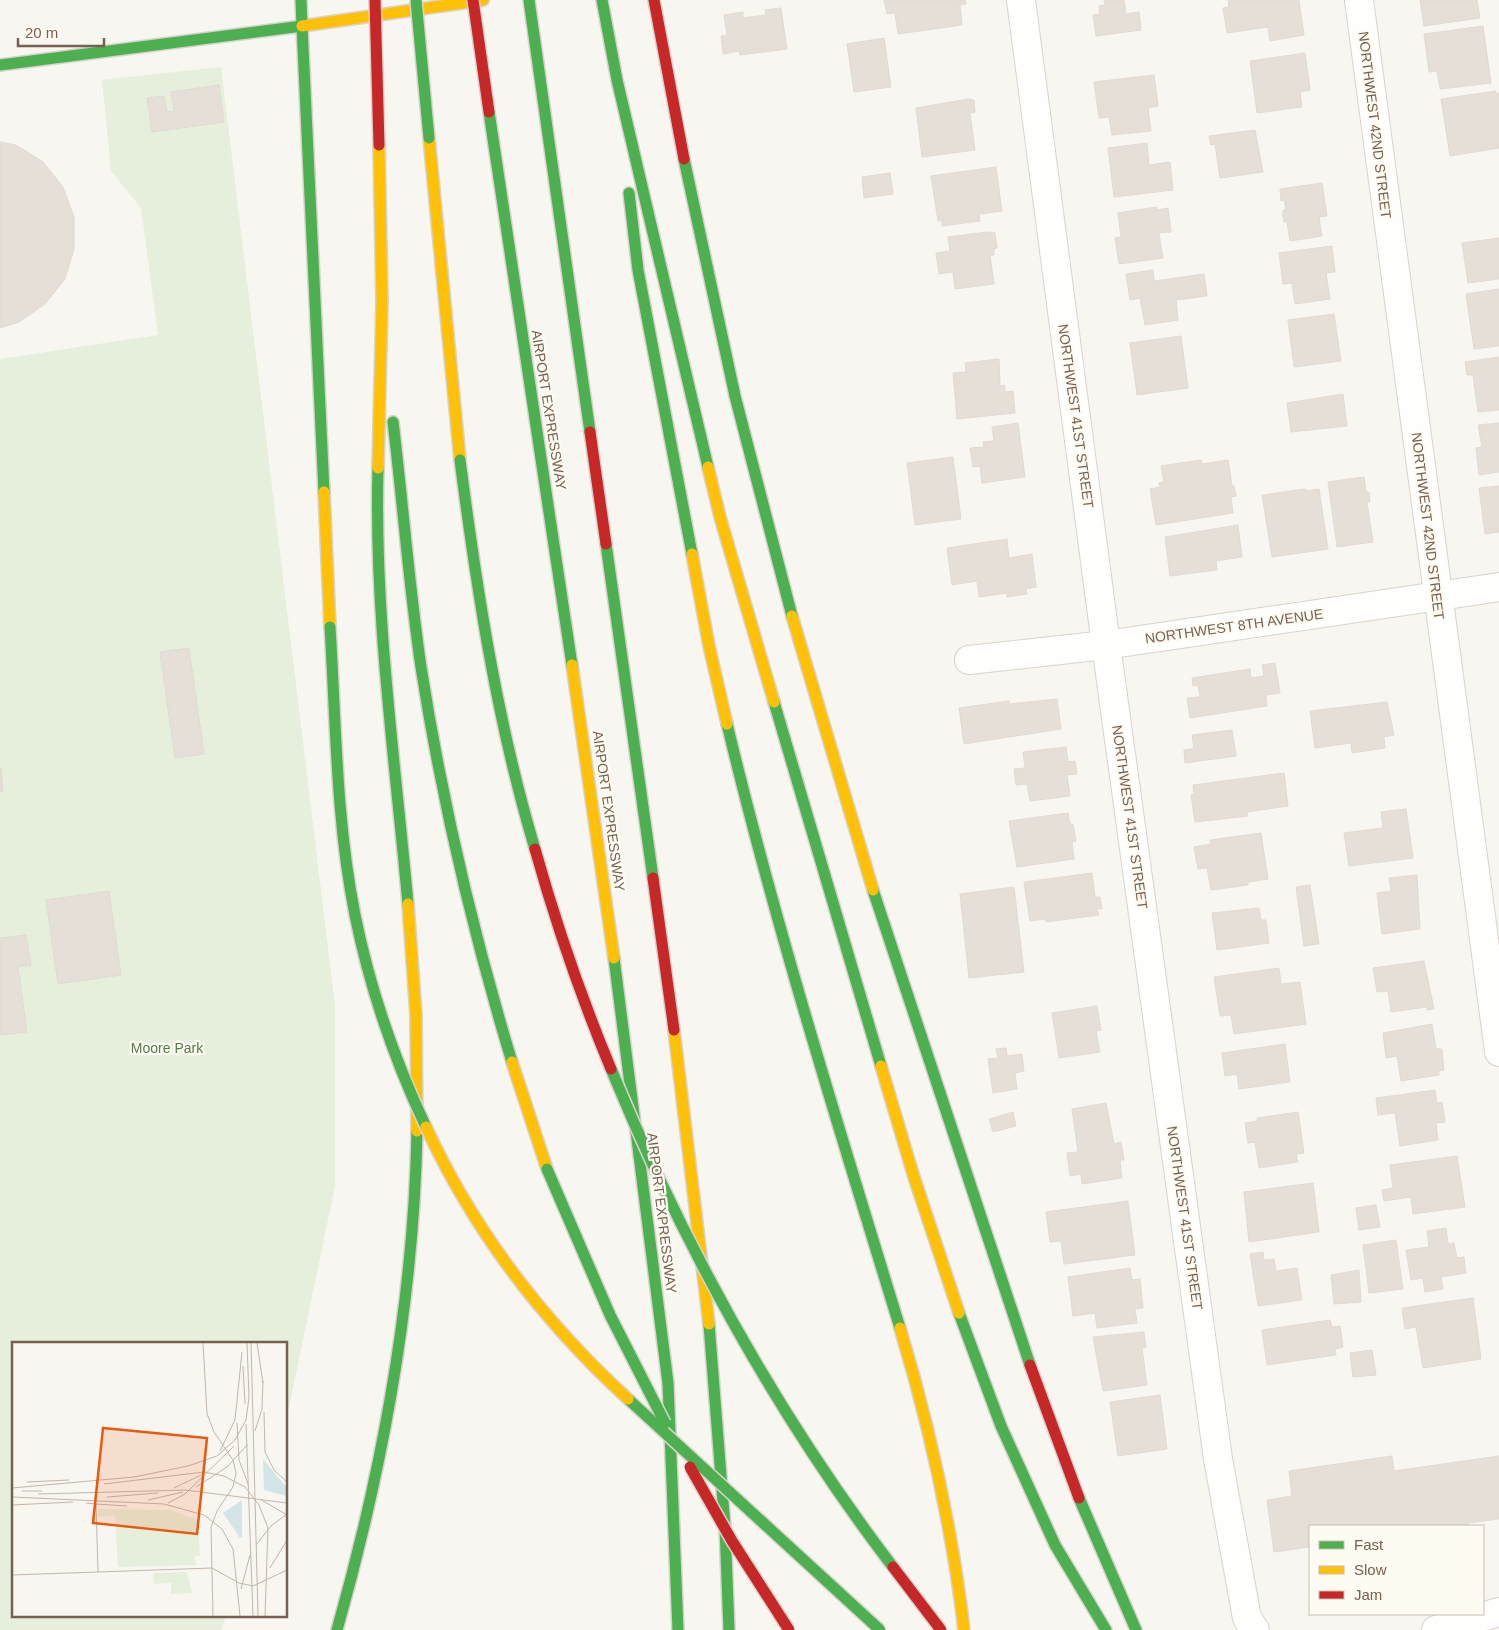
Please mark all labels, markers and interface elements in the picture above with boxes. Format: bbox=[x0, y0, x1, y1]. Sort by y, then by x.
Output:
scale bar bbox=[18, 15, 104, 47]
text: 20 m bbox=[25, 24, 58, 41]
street label: NORTHWEST 42ND STREET bbox=[1356, 30, 1394, 220]
street label: NORTHWEST 41ST STREET bbox=[1055, 323, 1097, 510]
street label: AIRPORT EXPRESSWAY bbox=[528, 329, 570, 492]
street label: NORTHWEST 42ND STREET bbox=[1409, 431, 1447, 621]
street label: NORTHWEST 8TH AVENUE bbox=[1144, 606, 1324, 646]
street label: NORTHWEST 41ST STREET bbox=[1109, 724, 1151, 911]
street label: AIRPORT EXPRESSWAY bbox=[590, 730, 628, 893]
park label: Moore Park bbox=[131, 1040, 204, 1056]
street label: NORTHWEST 41ST STREET bbox=[1164, 1125, 1206, 1312]
street label: AIRPORT EXPRESSWAY bbox=[644, 1132, 680, 1295]
inset map bbox=[12, 1342, 288, 1618]
legend bbox=[1309, 1525, 1484, 1615]
text: Fast bbox=[1354, 1536, 1384, 1553]
text: Slow bbox=[1354, 1561, 1387, 1578]
text: Jam bbox=[1354, 1586, 1382, 1603]

